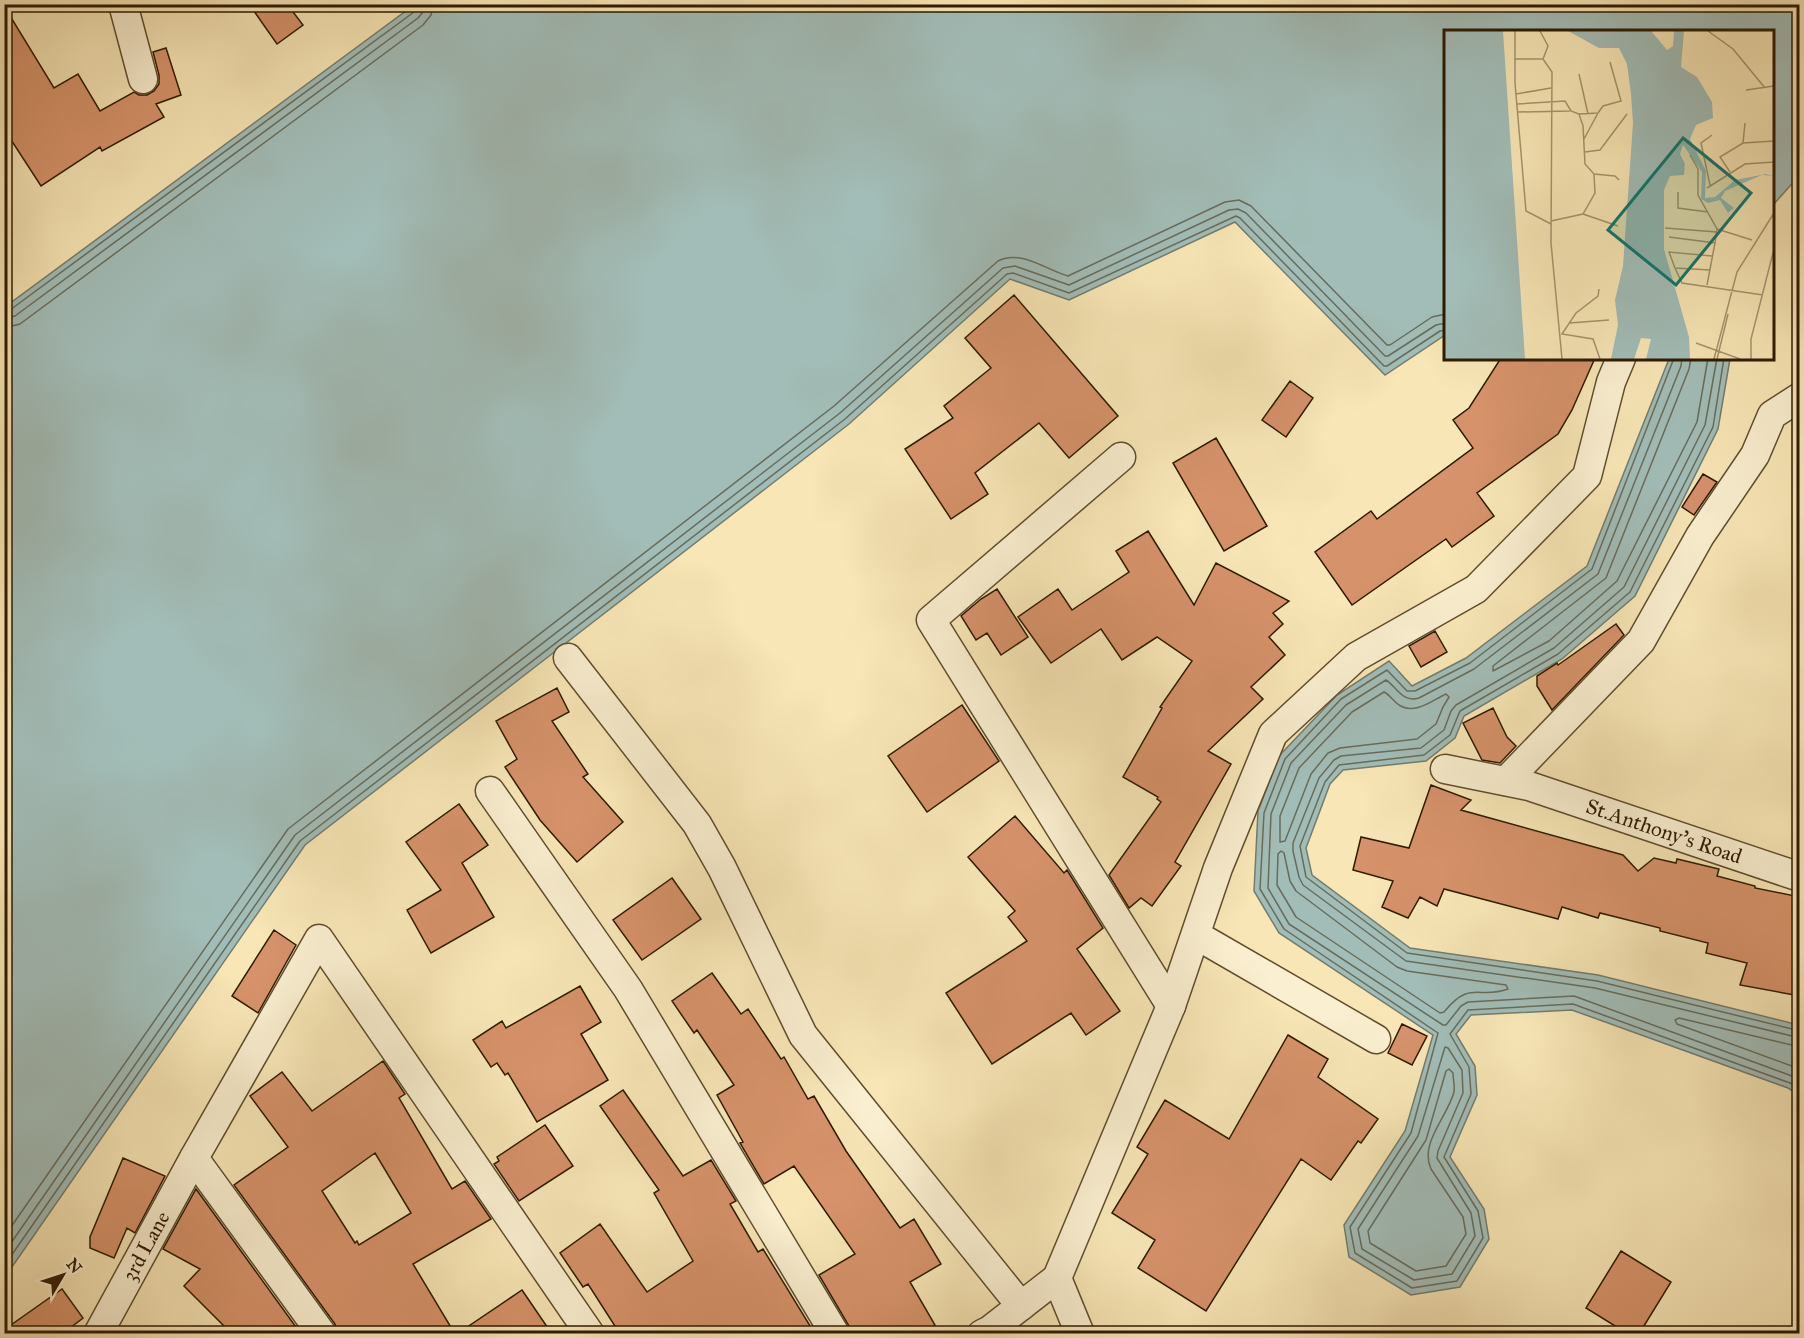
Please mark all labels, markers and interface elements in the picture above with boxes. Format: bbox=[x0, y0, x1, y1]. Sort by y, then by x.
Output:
inset map bbox=[1444, 30, 1774, 360]
street label: St.Anthony's Road bbox=[1582, 793, 1746, 870]
street label: 3rd Lane bbox=[116, 1206, 176, 1286]
north arrow bbox=[33, 1245, 93, 1305]
text: N bbox=[63, 1255, 86, 1277]

